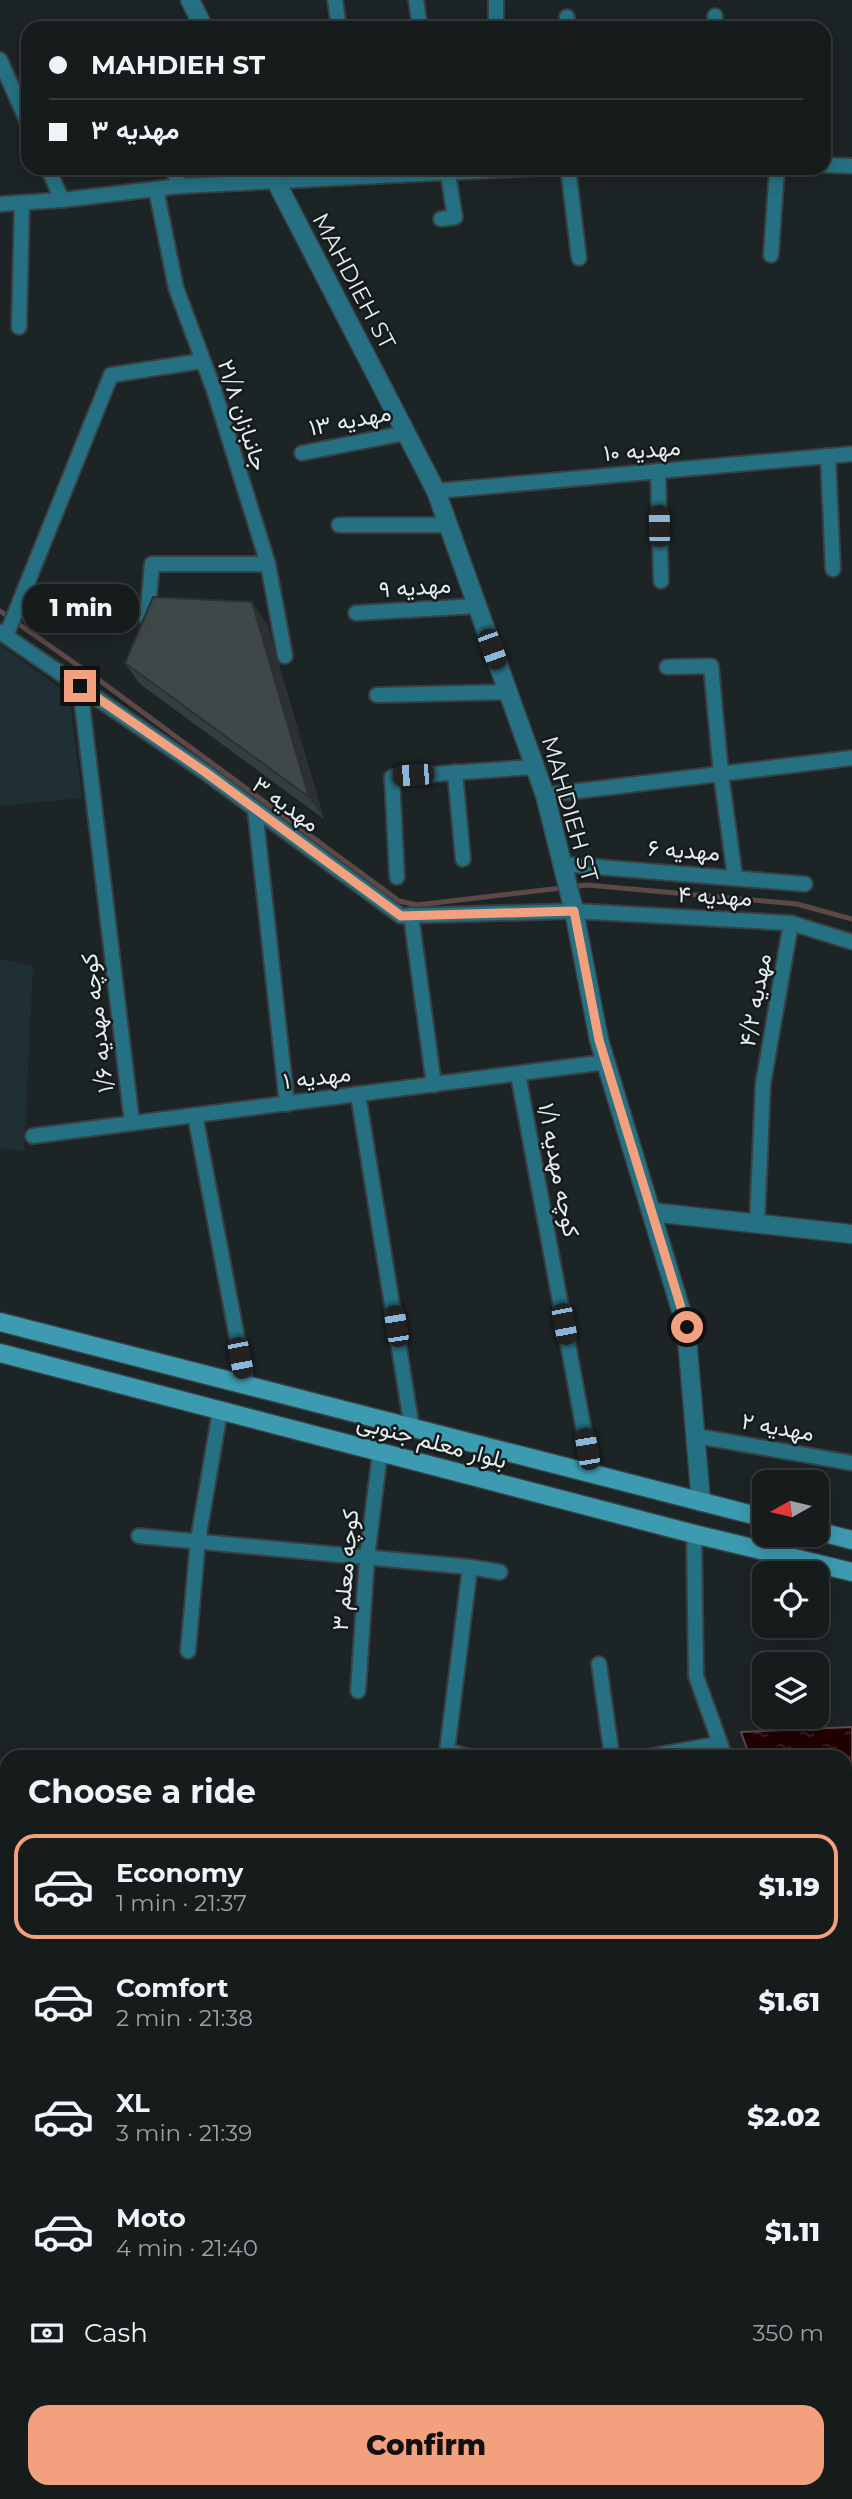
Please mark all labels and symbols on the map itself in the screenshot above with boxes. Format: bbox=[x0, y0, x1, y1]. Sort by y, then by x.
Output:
street label: MAHDIEH ST bbox=[306, 208, 402, 355]
street label: جانبازان ۲۱/۸ bbox=[211, 356, 274, 474]
street label: مهدیه ۱۳ bbox=[307, 398, 394, 443]
street label: مهدیه ۱۰ bbox=[602, 433, 682, 468]
car bbox=[649, 505, 670, 547]
street label: مهدیه ۹ bbox=[378, 571, 452, 604]
callout: 1 min bbox=[22, 584, 138, 634]
car bbox=[475, 626, 510, 672]
route end bbox=[64, 670, 96, 702]
street label: MAHDIEH ST bbox=[536, 733, 604, 886]
car bbox=[392, 763, 435, 787]
street label: مهدیه ۳ bbox=[246, 770, 325, 839]
street label: مهدیه ۶ bbox=[647, 834, 721, 867]
street label: مهدیه ۴ bbox=[677, 880, 753, 913]
street label: کوچه مهدیه ۱/۶ bbox=[75, 951, 121, 1094]
street label: مهدیه ۴/۲ bbox=[733, 951, 778, 1049]
street label: مهدیه ۱ bbox=[282, 1059, 352, 1096]
street label: کوچه مهدیه ۱/۱ bbox=[530, 1101, 586, 1240]
car bbox=[550, 1301, 579, 1347]
car bbox=[383, 1304, 410, 1348]
route start bbox=[671, 1311, 703, 1343]
car bbox=[226, 1335, 255, 1381]
street label: مهدیه ۲ bbox=[739, 1407, 816, 1448]
street label: بلوار معلم جنوبی bbox=[354, 1408, 510, 1475]
car bbox=[574, 1426, 601, 1472]
north arrow bbox=[752, 1470, 830, 1547]
street label: کوچه معلم ۳ bbox=[326, 1508, 366, 1632]

